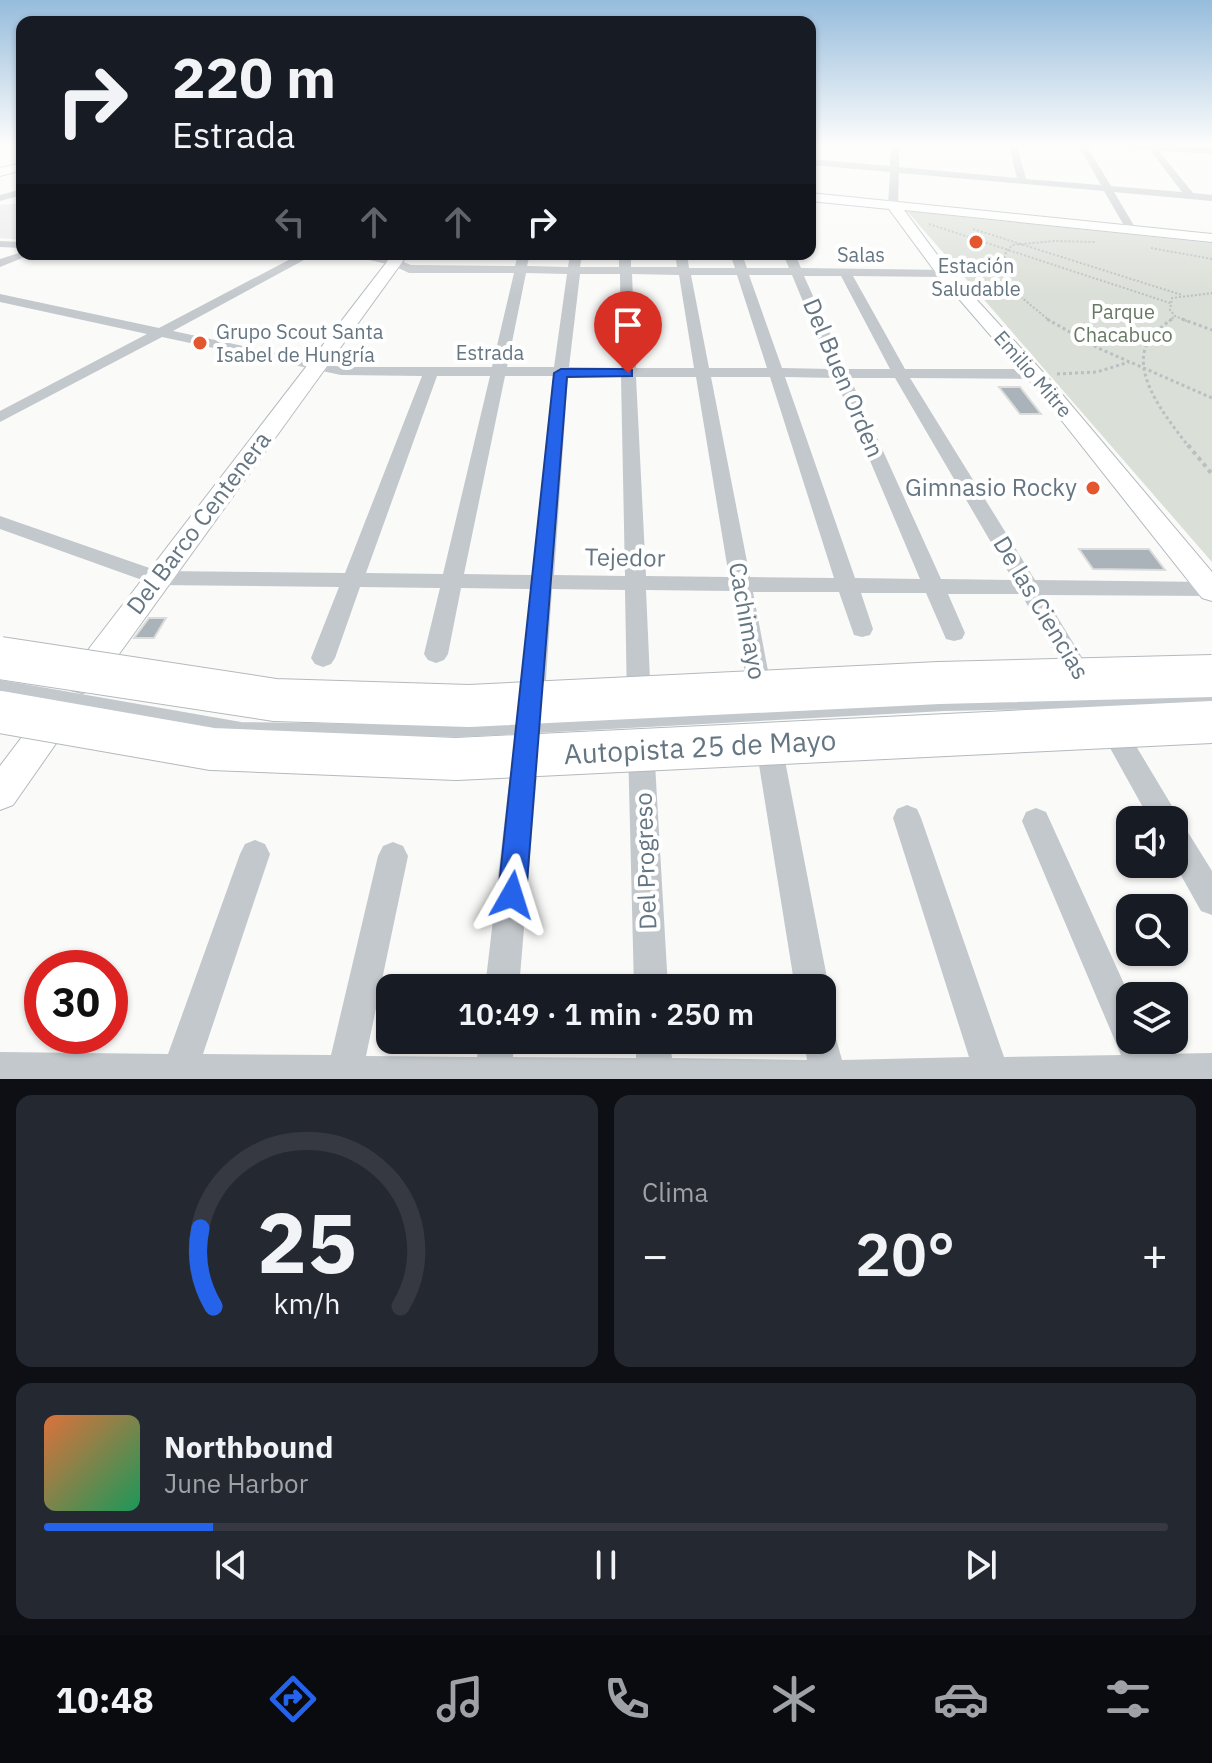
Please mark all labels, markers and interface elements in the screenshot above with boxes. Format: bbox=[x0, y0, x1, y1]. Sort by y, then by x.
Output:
text: 220 m bbox=[172, 41, 336, 113]
icon: right bbox=[40, 48, 144, 152]
text: Estrada bbox=[172, 111, 295, 158]
icon: left bbox=[268, 200, 312, 244]
icon: ahead bbox=[352, 200, 396, 244]
icon: ahead bbox=[436, 200, 480, 244]
icon: right bbox=[520, 200, 564, 244]
marker: Estación Saludable bbox=[967, 233, 985, 251]
street label: Salas bbox=[837, 241, 885, 268]
place label: Estación Saludable bbox=[931, 252, 1021, 302]
pin bbox=[594, 291, 662, 373]
street label: Del Buen Orden bbox=[796, 293, 892, 462]
park label: Parque Chacabuco bbox=[1073, 298, 1173, 348]
icon: arrive bbox=[606, 303, 650, 347]
place label: Grupo Scout Santa Isabel de Hungría bbox=[216, 318, 384, 368]
street label: Emilio Mitre bbox=[988, 324, 1079, 423]
marker: Grupo Scout Santa Isabel de Hungría bbox=[191, 334, 209, 352]
street label: Estrada bbox=[456, 339, 525, 366]
street label: Del Barco Centenera bbox=[119, 424, 278, 620]
place label: Gimnasio Rocky bbox=[905, 471, 1077, 503]
marker: Gimnasio Rocky bbox=[1084, 479, 1102, 497]
street label: De las Ciencias bbox=[986, 530, 1097, 685]
street label: Tejedor bbox=[584, 540, 666, 574]
street label: Cachimayo bbox=[722, 560, 774, 682]
street label: Autopista 25 de Mayo bbox=[563, 721, 837, 772]
street label: Del Progreso bbox=[627, 792, 663, 930]
map controls bbox=[1116, 806, 1188, 1054]
button: sound bbox=[1116, 806, 1188, 878]
position arrow bbox=[470, 853, 554, 937]
button: search bbox=[1116, 894, 1188, 966]
speed limit sign: 30 bbox=[24, 950, 128, 1054]
button: layers bbox=[1116, 982, 1188, 1054]
text: 10:49 · 1 min · 250 m bbox=[458, 994, 754, 1033]
text: Clima bbox=[642, 1175, 708, 1209]
text: 25 bbox=[257, 1188, 357, 1296]
text: 20° bbox=[855, 1214, 955, 1293]
text: − bbox=[642, 1226, 668, 1283]
text: + bbox=[1142, 1226, 1168, 1283]
text: km/h bbox=[273, 1285, 341, 1322]
text: Northbound bbox=[164, 1427, 333, 1466]
text: June Harbor bbox=[164, 1466, 308, 1500]
icon: previous bbox=[209, 1543, 253, 1587]
icon: pause bbox=[584, 1543, 628, 1587]
icon: next bbox=[959, 1543, 1003, 1587]
icon: directions bbox=[265, 1671, 321, 1727]
icon: music bbox=[432, 1671, 488, 1727]
icon: phone bbox=[599, 1671, 655, 1727]
icon: climate bbox=[766, 1671, 822, 1727]
icon: car bbox=[933, 1671, 989, 1727]
icon: filters bbox=[1100, 1671, 1156, 1727]
text: 10:48 bbox=[56, 1676, 154, 1723]

